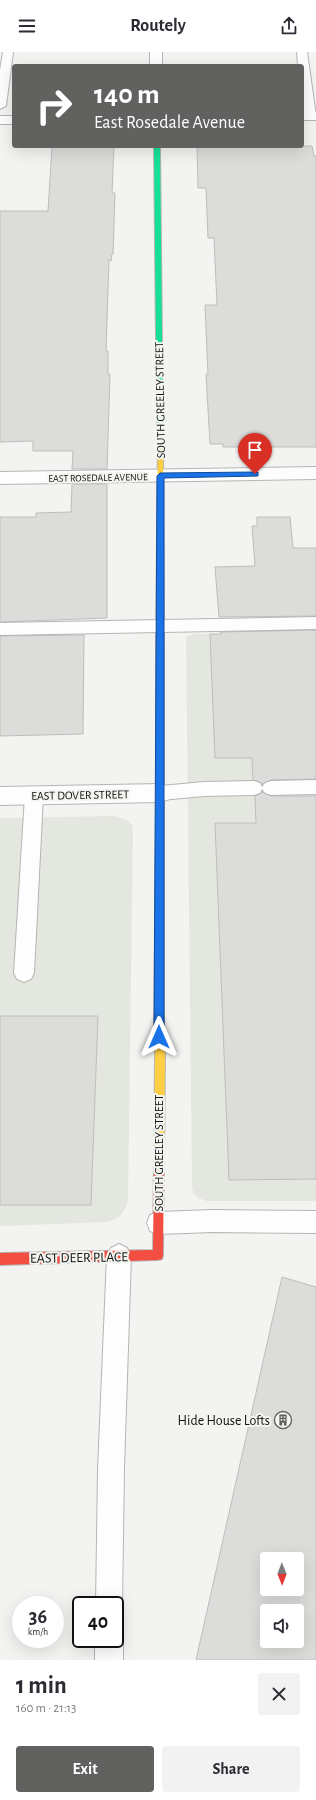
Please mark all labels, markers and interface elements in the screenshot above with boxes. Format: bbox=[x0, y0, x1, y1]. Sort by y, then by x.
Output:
icon: menu bbox=[16, 15, 38, 37]
icon: share bbox=[278, 15, 300, 37]
text: Routely bbox=[130, 17, 186, 35]
icon: right bbox=[28, 80, 80, 132]
text: 140 m bbox=[94, 81, 160, 109]
text: East Rosedale Avenue bbox=[94, 114, 245, 132]
street label: SOUTH GREELEY STREET bbox=[153, 341, 167, 459]
pin bbox=[238, 433, 272, 474]
icon: arrive bbox=[244, 439, 266, 461]
street label: EAST ROSEDALE AVENUE bbox=[48, 472, 148, 484]
street label: EAST DOVER STREET bbox=[31, 788, 129, 802]
position arrow bbox=[138, 1016, 180, 1058]
street label: SOUTH GREELEY STREET bbox=[153, 1094, 165, 1211]
street label: EAST DEER PLACE bbox=[30, 1250, 128, 1266]
building icon: Hide House Lofts bbox=[273, 1410, 293, 1430]
place label: Hide House Lofts bbox=[178, 1414, 270, 1428]
north arrow bbox=[260, 1552, 304, 1596]
map controls bbox=[260, 1552, 304, 1648]
speed limit sign: 40 bbox=[72, 1596, 124, 1648]
button: sound bbox=[260, 1604, 304, 1648]
text: 36 bbox=[29, 1607, 47, 1627]
text: km/h bbox=[28, 1627, 48, 1637]
button: close bbox=[258, 1673, 300, 1715]
text: 1 min bbox=[16, 1674, 67, 1698]
text: 160 m · 21:13 bbox=[16, 1702, 76, 1715]
button: Exit bbox=[16, 1746, 154, 1792]
button: Share bbox=[162, 1746, 300, 1792]

